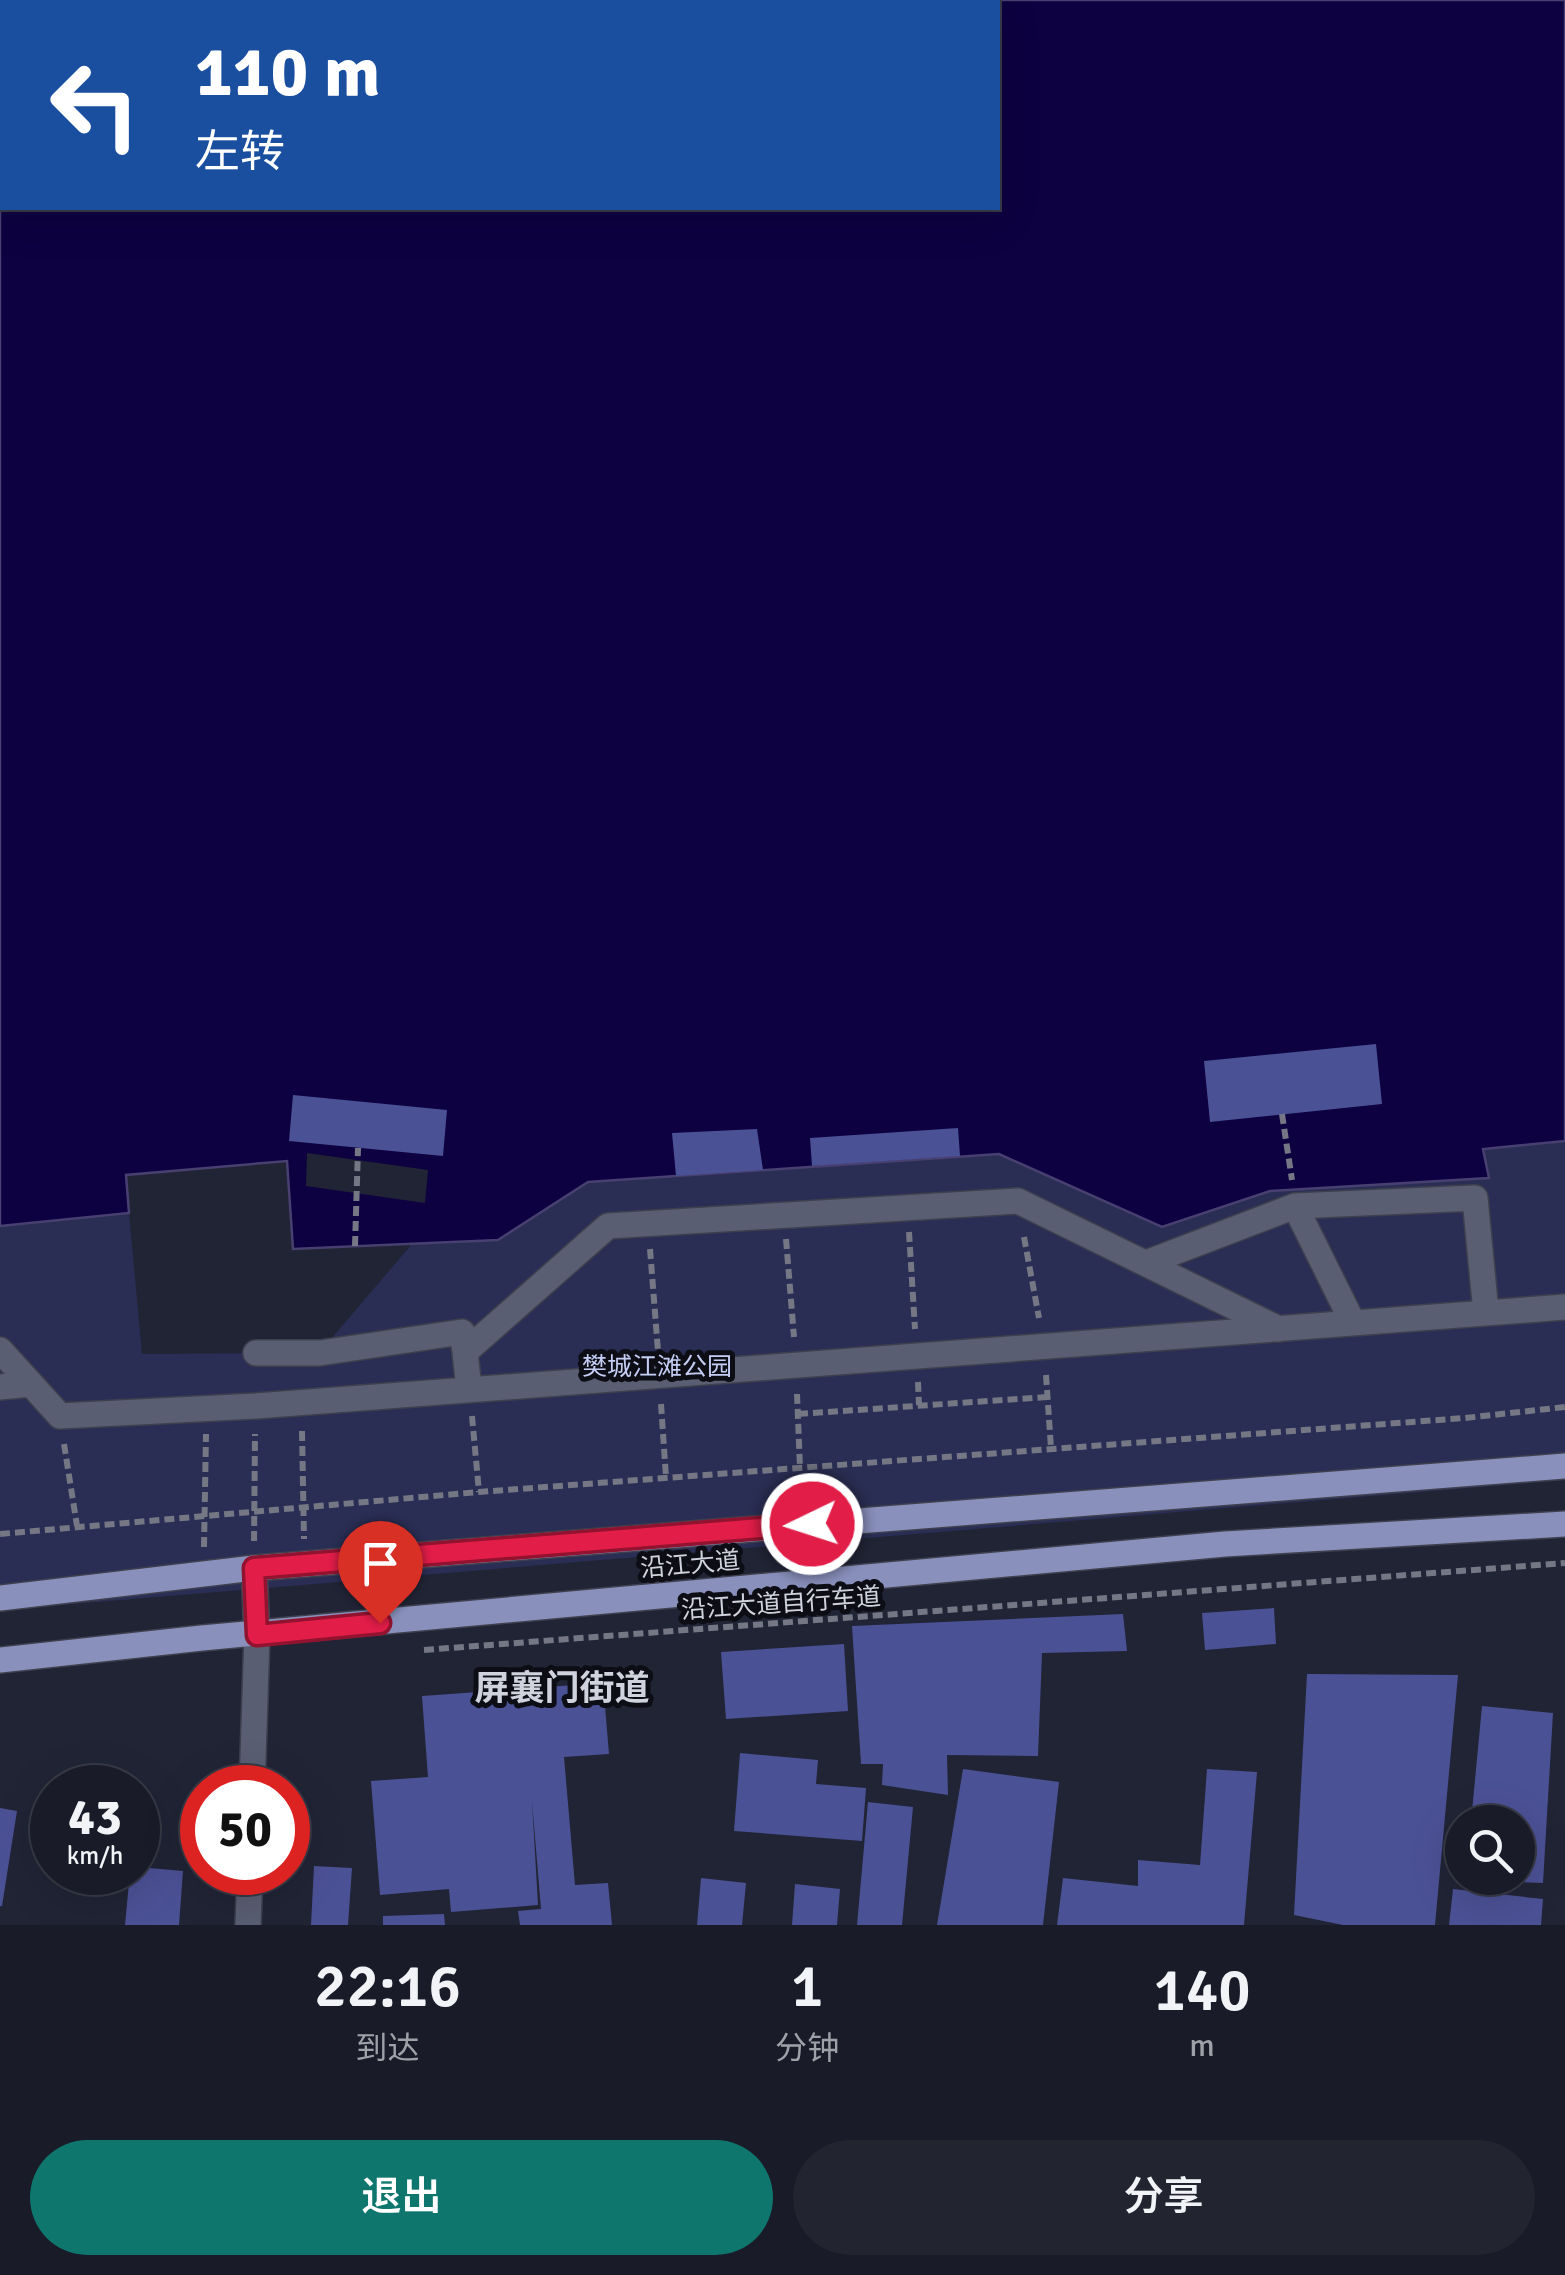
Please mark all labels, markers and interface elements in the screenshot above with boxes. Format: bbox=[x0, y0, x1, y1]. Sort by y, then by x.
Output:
text: 110 m bbox=[195, 29, 380, 115]
icon: left bbox=[30, 40, 160, 170]
text: 左转 bbox=[195, 125, 285, 180]
park label: 樊城江滩公园 bbox=[582, 1351, 732, 1382]
position arrow bbox=[760, 1472, 864, 1576]
pin bbox=[338, 1521, 423, 1624]
icon: arrive bbox=[353, 1536, 408, 1591]
street label: 沿江大道 bbox=[639, 1544, 741, 1584]
street label: 沿江大道自行车道 bbox=[680, 1581, 882, 1625]
district label: 屏襄门街道 bbox=[474, 1667, 650, 1710]
speed limit sign: 50 bbox=[180, 1765, 310, 1895]
text: 43 bbox=[68, 1787, 122, 1849]
map controls bbox=[1445, 1805, 1535, 1895]
button: search bbox=[1445, 1805, 1535, 1895]
text: km/h bbox=[67, 1840, 123, 1871]
text: 22:16 bbox=[314, 1950, 461, 2024]
text: 1 bbox=[791, 1950, 823, 2024]
text: 140 bbox=[1153, 1954, 1251, 2028]
text: m bbox=[1189, 2026, 1215, 2065]
text: 到达 bbox=[356, 2029, 420, 2068]
text: 分钟 bbox=[775, 2029, 839, 2068]
button: 退出 bbox=[30, 2140, 773, 2255]
button: 分享 bbox=[793, 2140, 1535, 2255]

